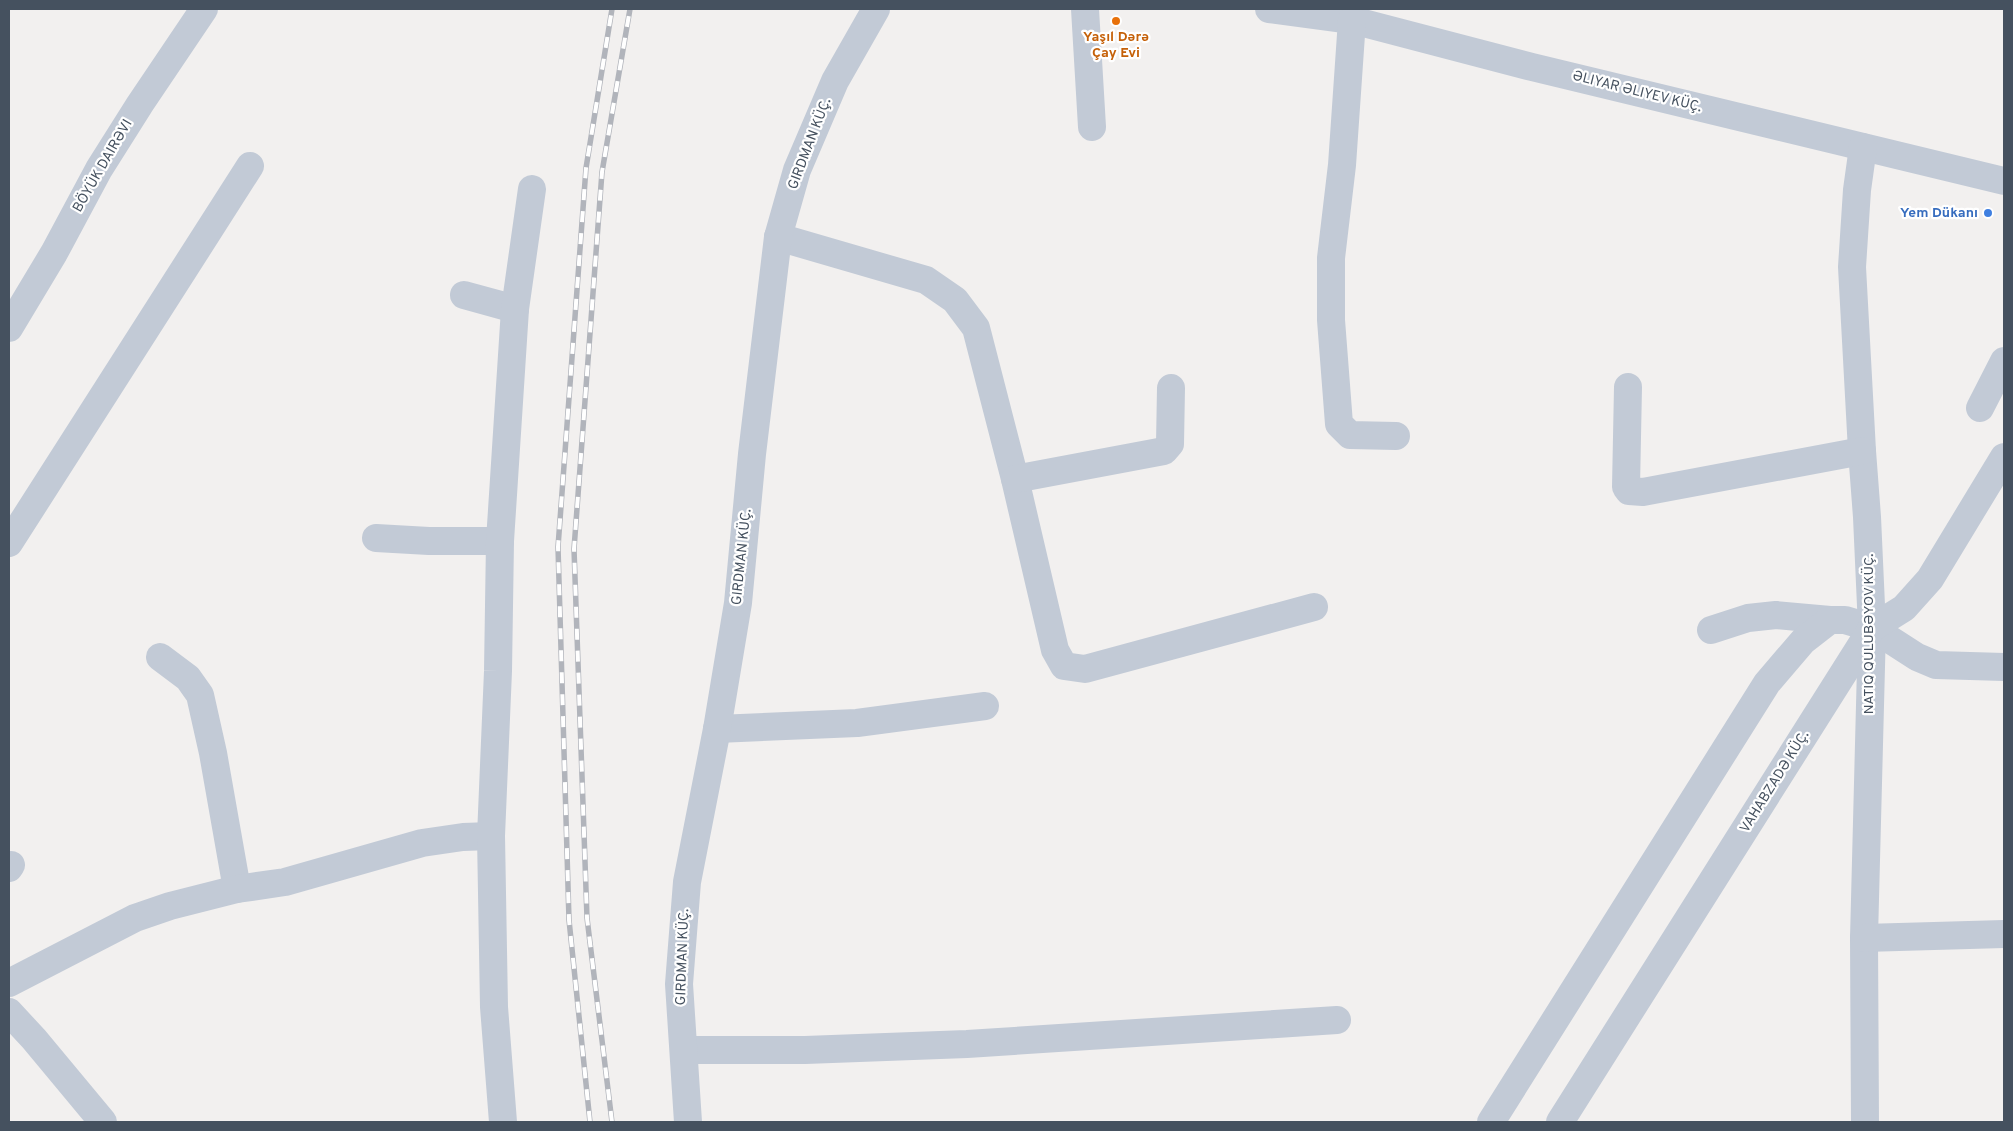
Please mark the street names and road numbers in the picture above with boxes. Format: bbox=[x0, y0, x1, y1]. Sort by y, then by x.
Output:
street label: ƏLIYAR ƏLIYEV KÜÇ. bbox=[1571, 67, 1704, 116]
street label: GIRDMAN KÜÇ. bbox=[784, 96, 835, 192]
street label: BÖYÜK DAIRƏVI bbox=[69, 116, 136, 215]
street label: GIRDMAN KÜÇ. bbox=[728, 508, 756, 606]
street label: NATIQ QULUBƏYOV KÜÇ. bbox=[1860, 554, 1878, 714]
street label: VAHABZADƏ KÜÇ. bbox=[1736, 727, 1813, 836]
street label: GIRDMAN KÜÇ. bbox=[672, 908, 693, 1006]

